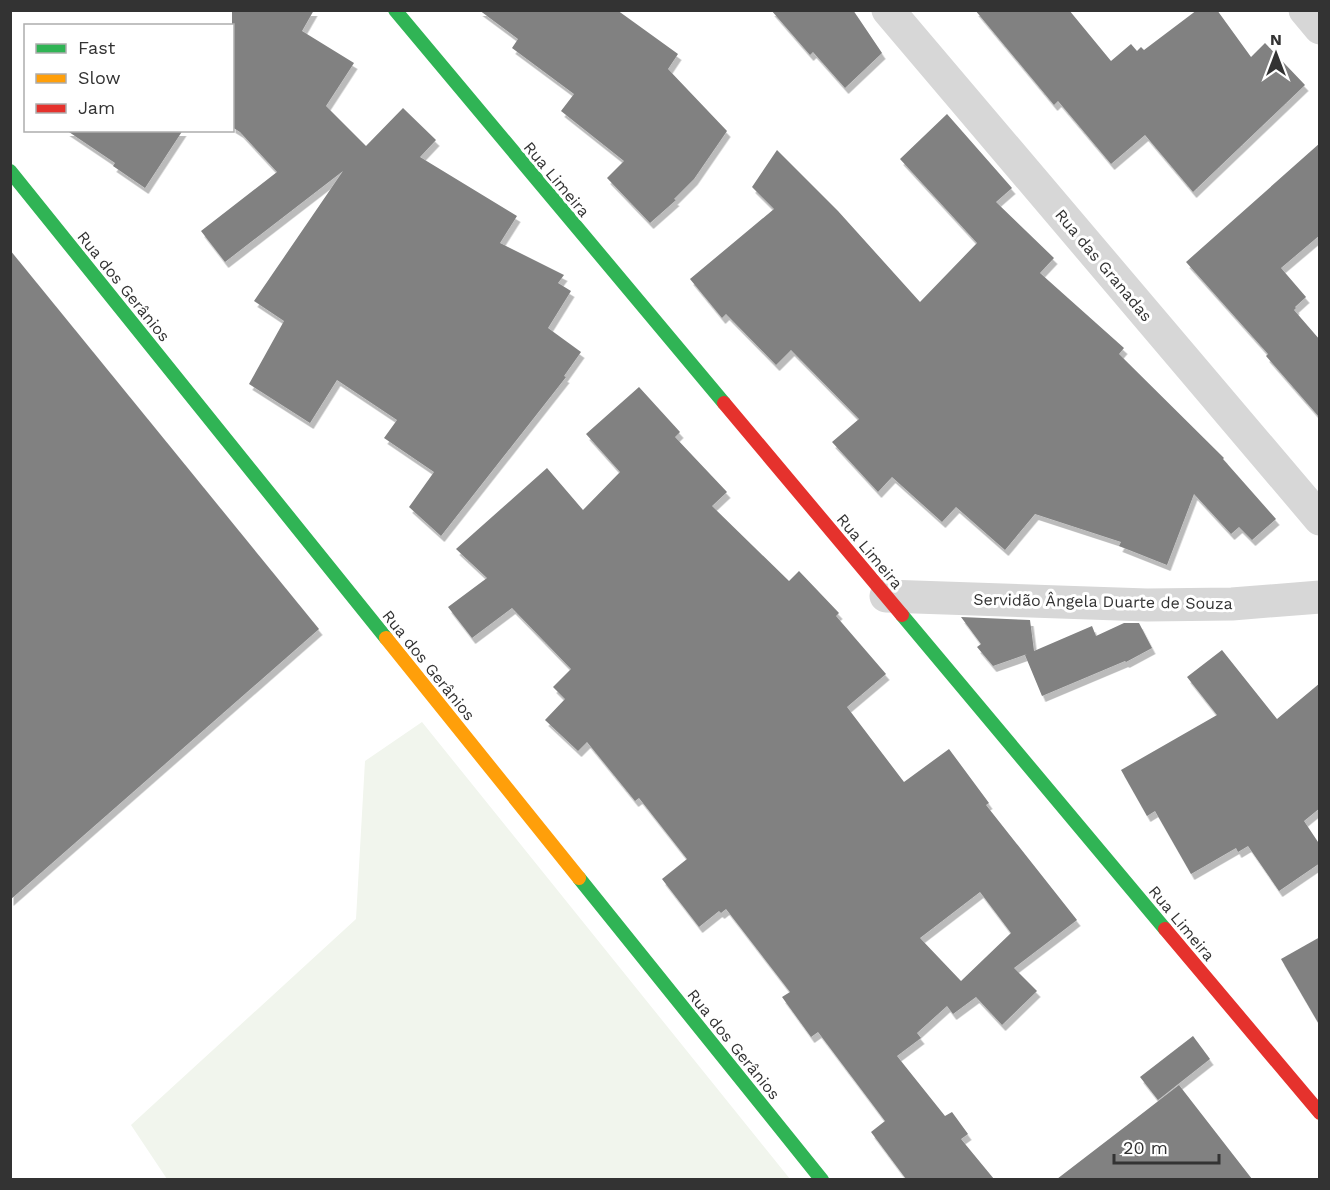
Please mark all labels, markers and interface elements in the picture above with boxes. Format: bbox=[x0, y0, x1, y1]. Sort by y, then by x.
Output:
legend bbox=[24, 24, 234, 132]
north arrow bbox=[1246, 24, 1306, 84]
text: N bbox=[1270, 30, 1282, 49]
text: Fast bbox=[78, 37, 116, 58]
text: Slow bbox=[78, 67, 121, 88]
text: Jam bbox=[78, 97, 115, 118]
street label: Rua Limeira bbox=[520, 138, 594, 221]
street label: Rua das Granadas bbox=[1051, 205, 1156, 325]
street label: Rua dos Gerânios bbox=[73, 227, 174, 345]
street label: Rua Limeira bbox=[833, 510, 907, 593]
street label: Servidão Ângela Duarte de Souza bbox=[973, 590, 1233, 613]
street label: Rua dos Gerânios bbox=[378, 606, 479, 724]
street label: Rua Limeira bbox=[1145, 882, 1219, 965]
street label: Rua dos Gerânios bbox=[683, 985, 784, 1103]
scale bar bbox=[1114, 1127, 1219, 1165]
text: 20 m bbox=[1123, 1137, 1168, 1158]

